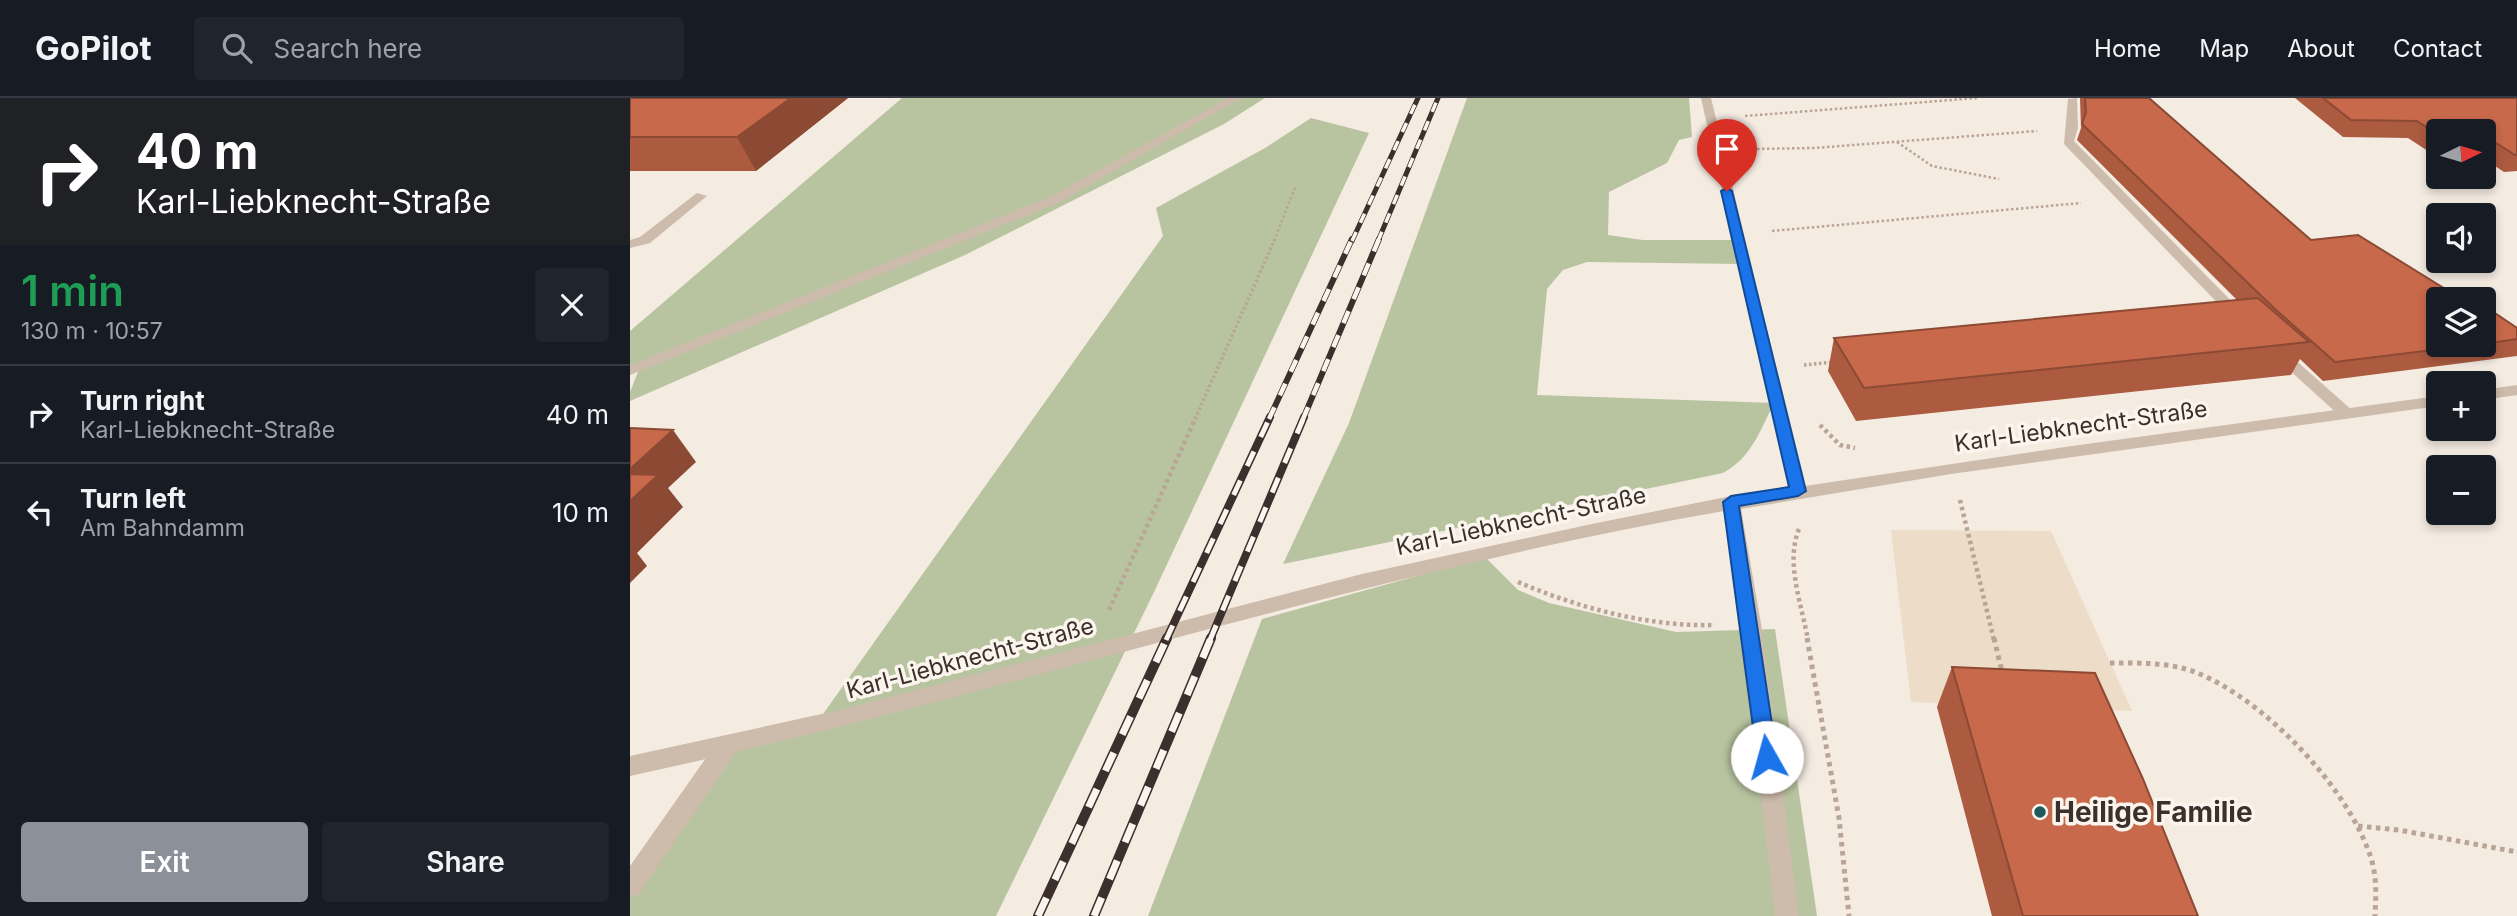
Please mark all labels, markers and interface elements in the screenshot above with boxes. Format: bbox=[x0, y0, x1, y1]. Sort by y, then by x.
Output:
search box bbox=[194, 17, 684, 80]
text: GoPilot bbox=[35, 28, 152, 68]
icon: search bbox=[218, 29, 256, 67]
text: Search here bbox=[274, 33, 422, 64]
text: Home bbox=[2094, 34, 2161, 63]
text: Map bbox=[2199, 34, 2249, 63]
text: About bbox=[2287, 34, 2355, 63]
text: Contact bbox=[2393, 34, 2482, 63]
pin bbox=[1697, 119, 1757, 191]
north arrow bbox=[2426, 119, 2496, 189]
map controls bbox=[2426, 119, 2496, 525]
text: 40 m bbox=[136, 122, 259, 181]
icon: right bbox=[21, 126, 112, 217]
icon: arrive bbox=[1708, 130, 1746, 168]
text: Karl-Liebknecht-Straße bbox=[136, 182, 491, 221]
button: sound bbox=[2426, 203, 2496, 273]
text: 1 min bbox=[21, 265, 124, 316]
button: close bbox=[535, 268, 609, 342]
button: layers bbox=[2426, 287, 2496, 357]
text: 130 m · 10:57 bbox=[21, 317, 163, 345]
button: + bbox=[2426, 371, 2496, 441]
text: Turn right bbox=[80, 385, 205, 416]
street label: Karl-Liebknecht-Straße bbox=[1953, 394, 2209, 458]
icon: right bbox=[21, 395, 59, 433]
text: 40 m bbox=[546, 399, 609, 430]
text: Karl-Liebknecht-Straße bbox=[80, 416, 335, 444]
button: − bbox=[2426, 455, 2496, 525]
street label: Karl-Liebknecht-Straße bbox=[1393, 481, 1649, 561]
text: Turn left bbox=[80, 483, 186, 514]
icon: left bbox=[21, 493, 59, 531]
text: 10 m bbox=[552, 497, 609, 528]
text: Am Bahndamm bbox=[80, 514, 245, 542]
street label: Karl-Liebknecht-Straße bbox=[843, 611, 1097, 705]
position arrow bbox=[1730, 720, 1804, 794]
place label: Heilige Familie bbox=[2054, 795, 2253, 829]
marker: Heilige Familie bbox=[2032, 804, 2048, 820]
button: Exit bbox=[21, 822, 308, 902]
button: Share bbox=[322, 822, 609, 902]

